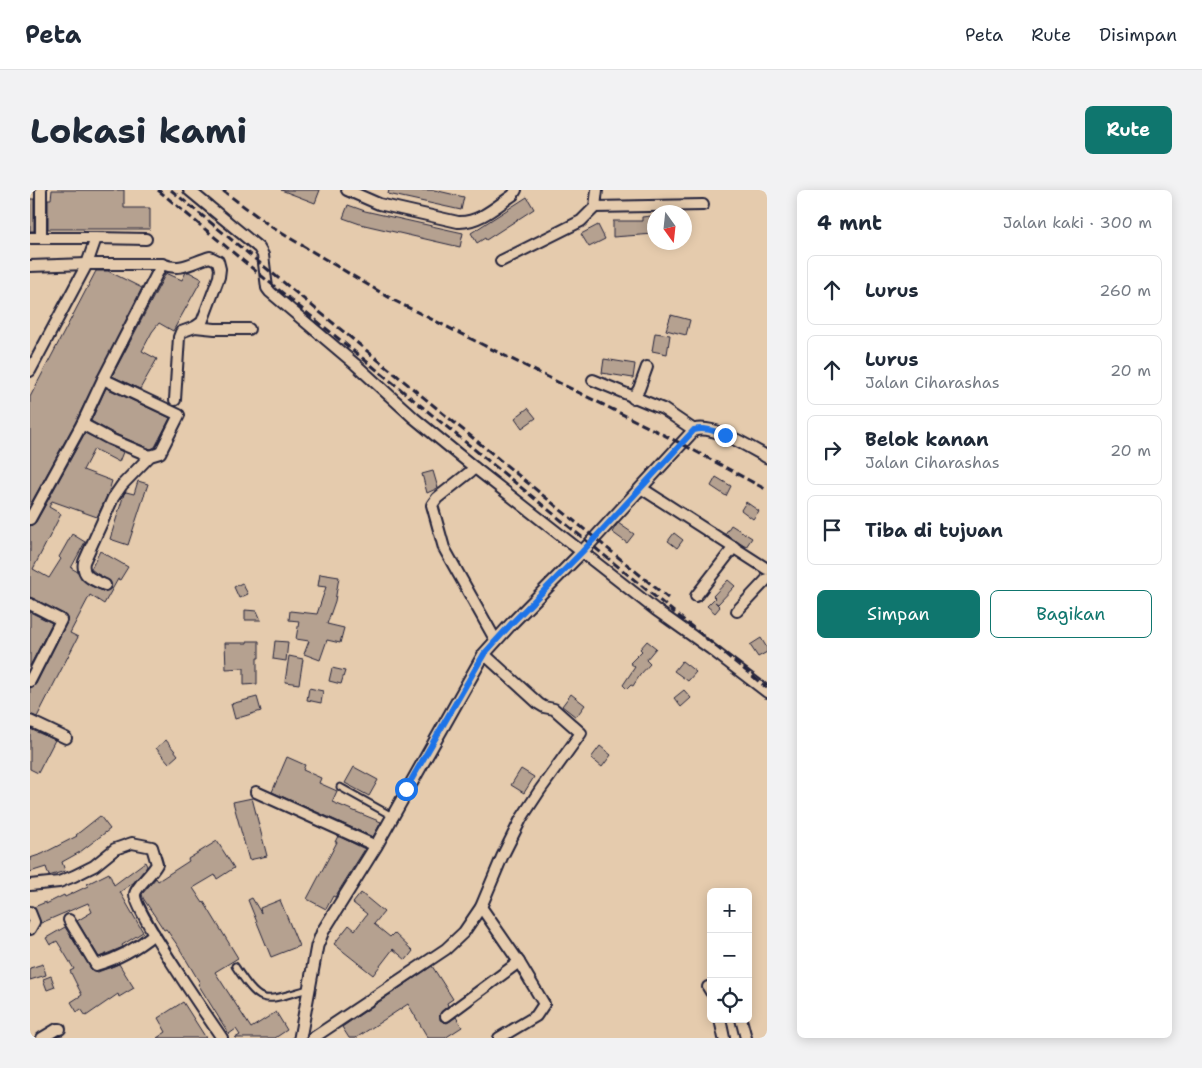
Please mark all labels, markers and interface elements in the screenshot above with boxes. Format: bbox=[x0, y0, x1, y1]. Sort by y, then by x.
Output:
text: Peta bbox=[25, 19, 81, 51]
text: Peta bbox=[965, 23, 1003, 47]
text: Rute bbox=[1031, 23, 1071, 47]
text: Disimpan bbox=[1099, 23, 1177, 47]
button: Rute bbox=[1085, 106, 1172, 154]
text: Lokasi kami bbox=[30, 107, 247, 154]
north arrow bbox=[647, 205, 692, 250]
text: 4 mnt bbox=[817, 209, 882, 237]
text: Jalan kaki · 300 m bbox=[1003, 212, 1152, 233]
icon: ahead bbox=[818, 276, 846, 304]
text: Lurus bbox=[865, 278, 919, 303]
text: 260 m bbox=[1099, 280, 1151, 301]
text: Lurus bbox=[865, 347, 919, 372]
icon: ahead bbox=[818, 356, 846, 384]
text: 20 m bbox=[1110, 360, 1151, 381]
text: Jalan Ciharashas bbox=[865, 372, 1000, 393]
route end bbox=[714, 424, 737, 447]
text: Belok kanan bbox=[865, 427, 989, 452]
icon: right bbox=[818, 436, 846, 464]
text: 20 m bbox=[1110, 440, 1151, 461]
text: Jalan Ciharashas bbox=[865, 452, 1000, 473]
icon: arrive bbox=[818, 516, 846, 544]
text: Tiba di tujuan bbox=[865, 518, 1003, 543]
button: Simpan bbox=[817, 590, 980, 638]
button: Bagikan bbox=[990, 590, 1152, 638]
route start bbox=[395, 778, 418, 801]
map controls bbox=[707, 888, 752, 1023]
button: + bbox=[707, 888, 752, 933]
button: − bbox=[707, 933, 752, 978]
button: locate bbox=[707, 978, 752, 1023]

